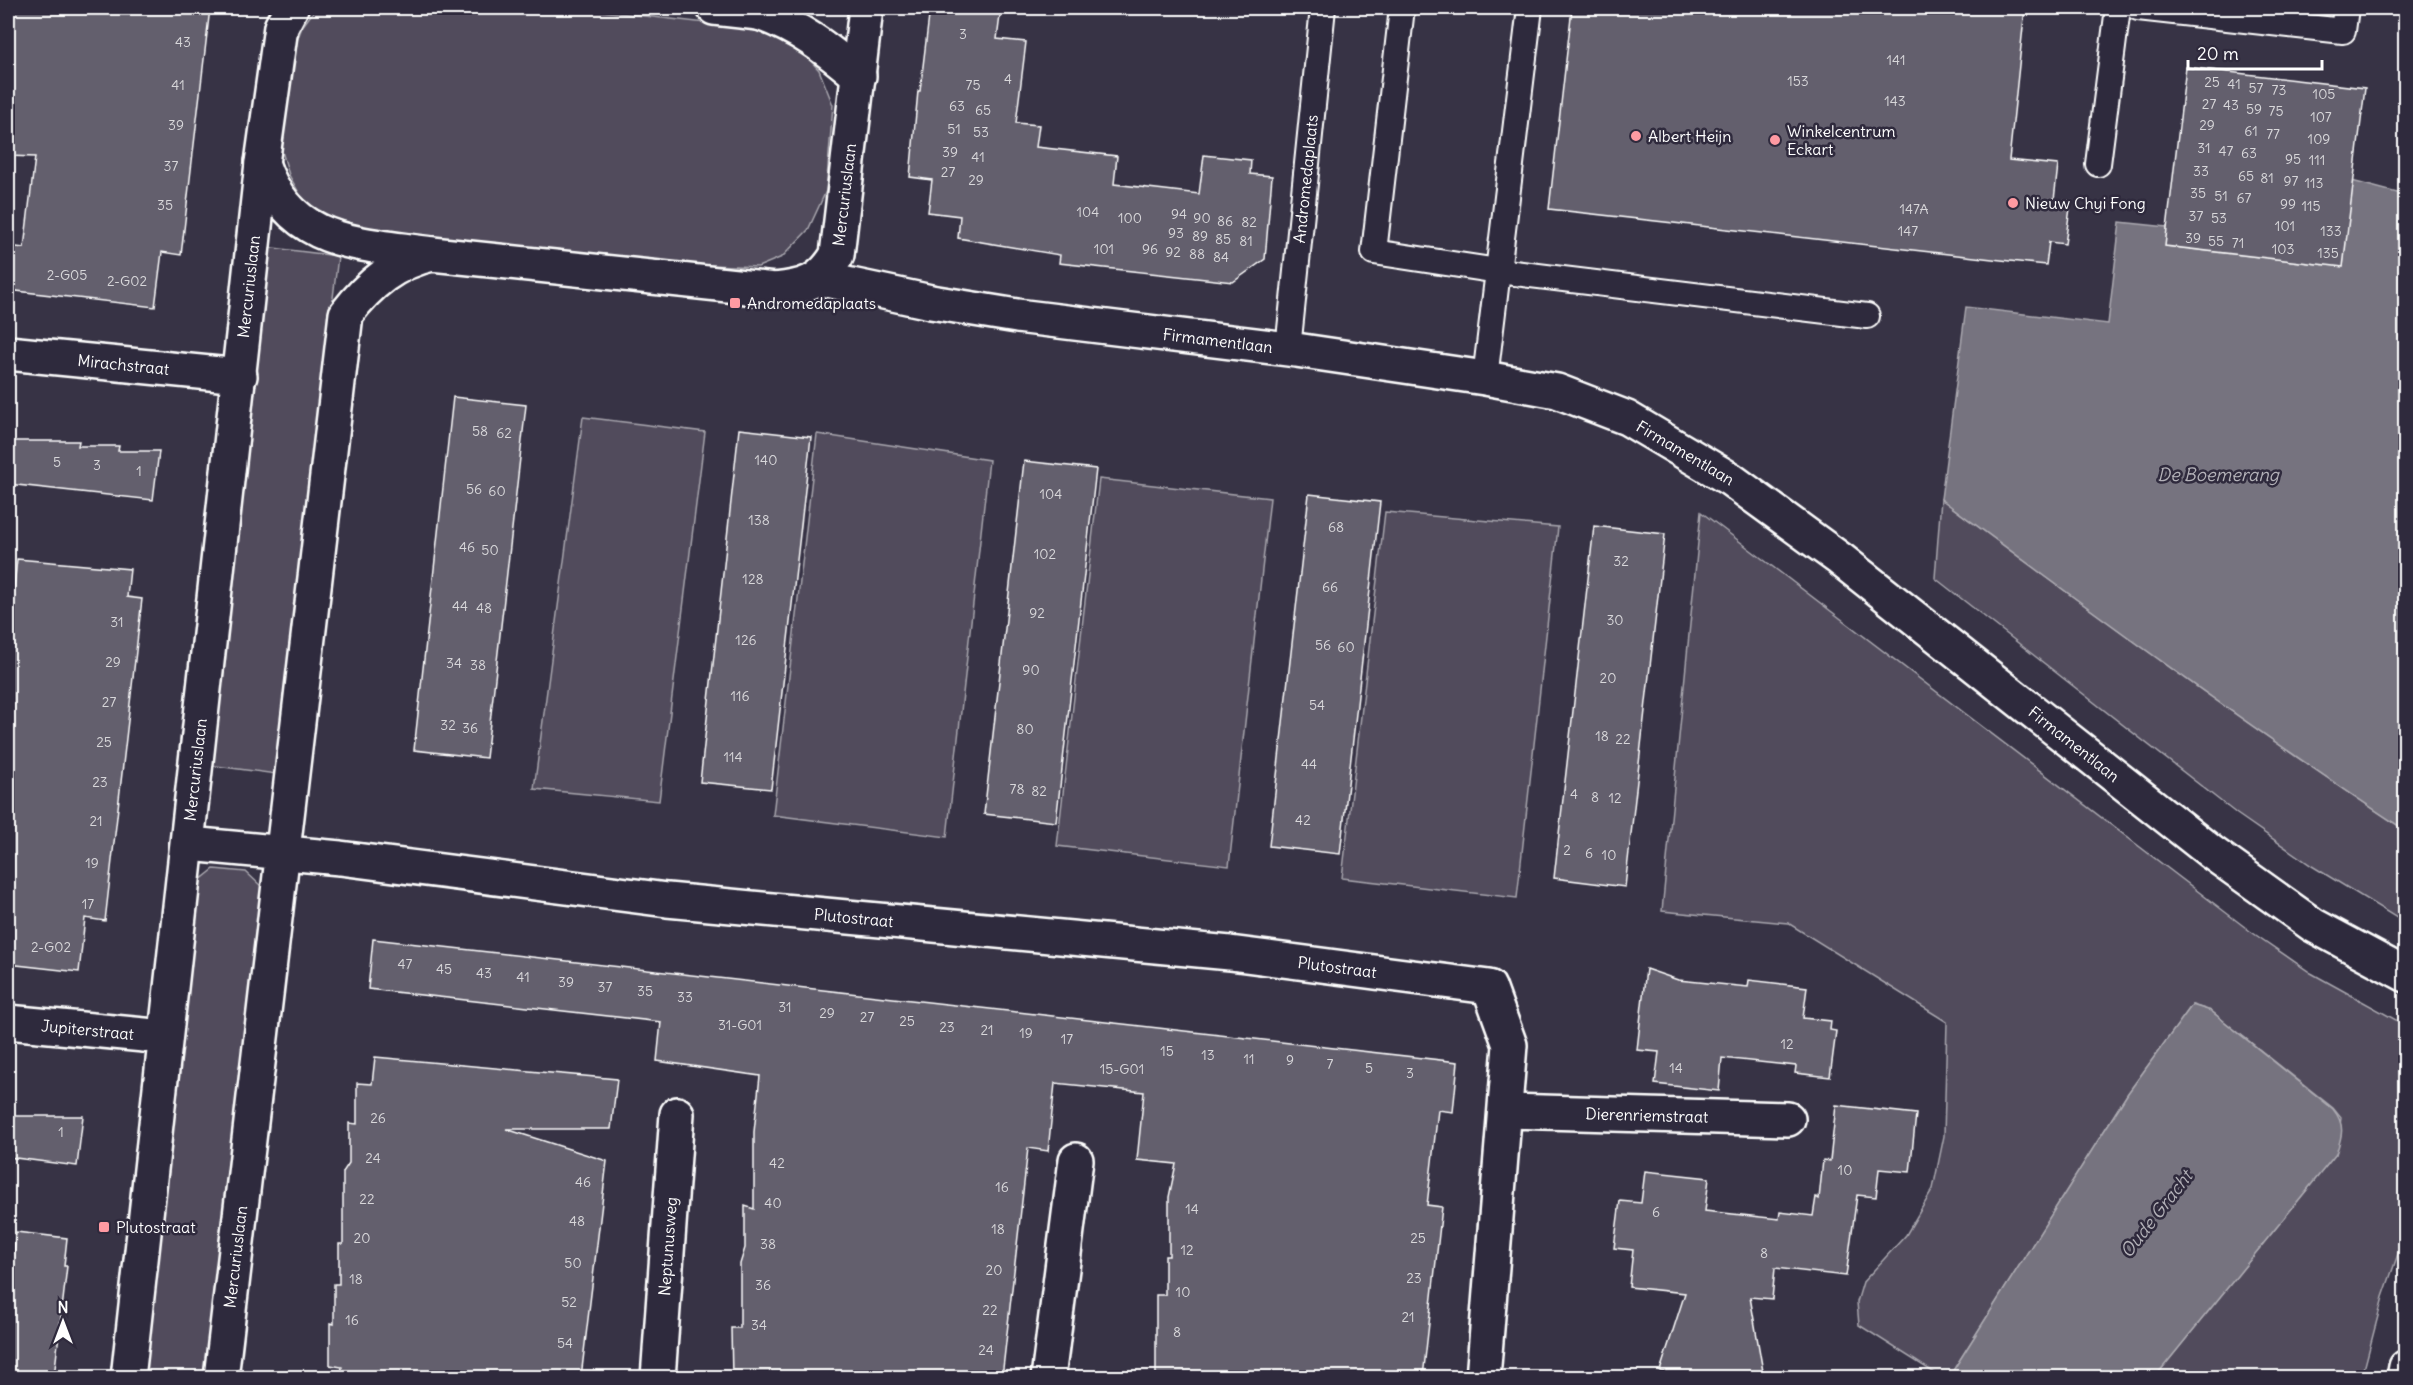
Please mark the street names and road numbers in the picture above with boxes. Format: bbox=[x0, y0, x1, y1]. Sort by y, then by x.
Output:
street label: Andromedaplaats bbox=[1289, 114, 1322, 244]
street label: Mercuriuslaan bbox=[828, 142, 860, 247]
street label: Mercuriuslaan bbox=[233, 234, 264, 339]
street label: Firmamentlaan bbox=[1162, 324, 1274, 357]
street label: Mirachstraat bbox=[77, 350, 171, 379]
street label: Firmamentlaan bbox=[1633, 416, 1738, 489]
street label: Firmamentlaan bbox=[2024, 702, 2124, 786]
street label: Mercuriuslaan bbox=[179, 717, 211, 822]
street label: Plutostraat bbox=[813, 904, 895, 931]
street label: Plutostraat bbox=[1296, 952, 1379, 982]
street label: Jupiterstraat bbox=[40, 1015, 136, 1044]
street label: Dierenriemstraat bbox=[1585, 1103, 1709, 1127]
street label: Neptunusweg bbox=[654, 1196, 681, 1297]
street label: Mercuriuslaan bbox=[219, 1204, 251, 1309]

